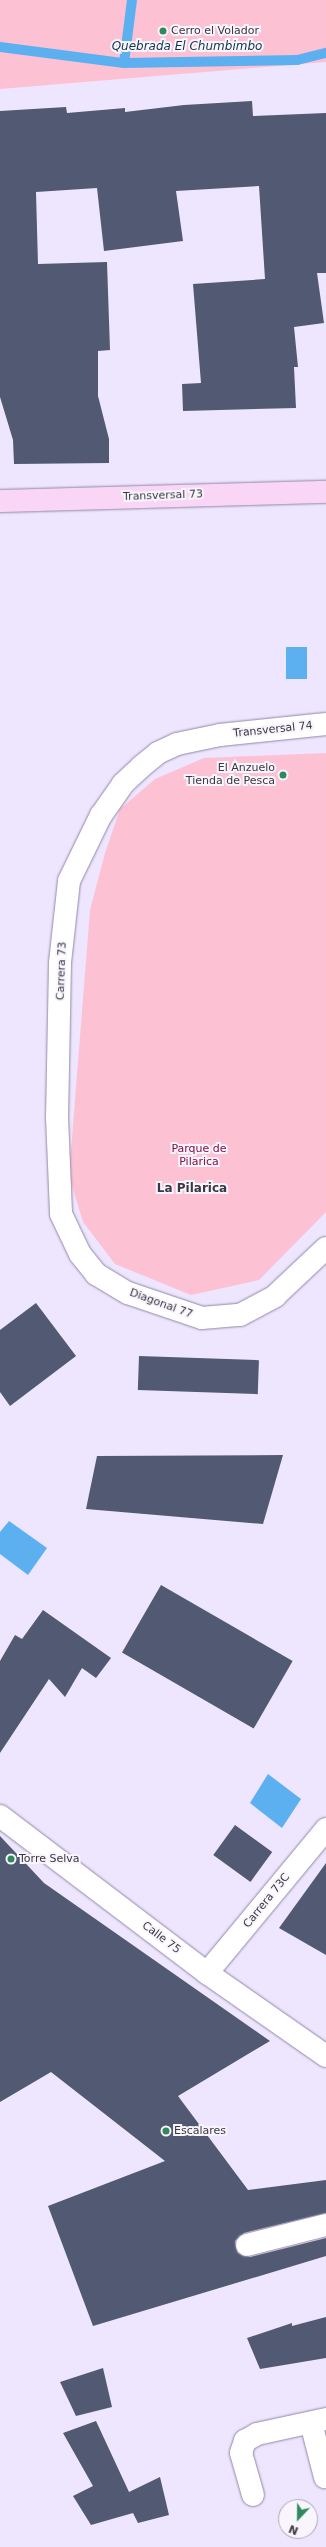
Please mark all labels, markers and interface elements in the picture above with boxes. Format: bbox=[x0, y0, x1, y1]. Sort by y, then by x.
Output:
place label: Cerro el Volador bbox=[171, 24, 259, 38]
marker: Cerro el Volador bbox=[158, 26, 168, 36]
water label: Quebrada El Chumbimbo bbox=[112, 40, 262, 54]
street label: Transversal 73 bbox=[123, 488, 203, 504]
street label: Transversal 74 bbox=[233, 719, 313, 741]
place label: El Anzuelo Tienda de Pesca bbox=[186, 762, 275, 788]
marker: El Anzuelo Tienda de Pesca bbox=[278, 770, 288, 780]
street label: Carrera 73 bbox=[54, 942, 70, 1000]
park label: Parque de Pilarica bbox=[171, 1143, 227, 1169]
district label: La Pilarica bbox=[157, 1182, 227, 1196]
street label: Diagonal 77 bbox=[128, 1286, 194, 1322]
place label: Torre Selva bbox=[19, 1852, 80, 1866]
marker: Torre Selva bbox=[6, 1854, 16, 1864]
street label: Carrera 73C bbox=[241, 1871, 293, 1931]
street label: Calle 75 bbox=[139, 1919, 183, 1957]
place label: Escalares bbox=[174, 2124, 226, 2138]
marker: Escalares bbox=[161, 2126, 171, 2136]
north arrow bbox=[278, 2499, 318, 2539]
text: N bbox=[287, 2522, 300, 2537]

